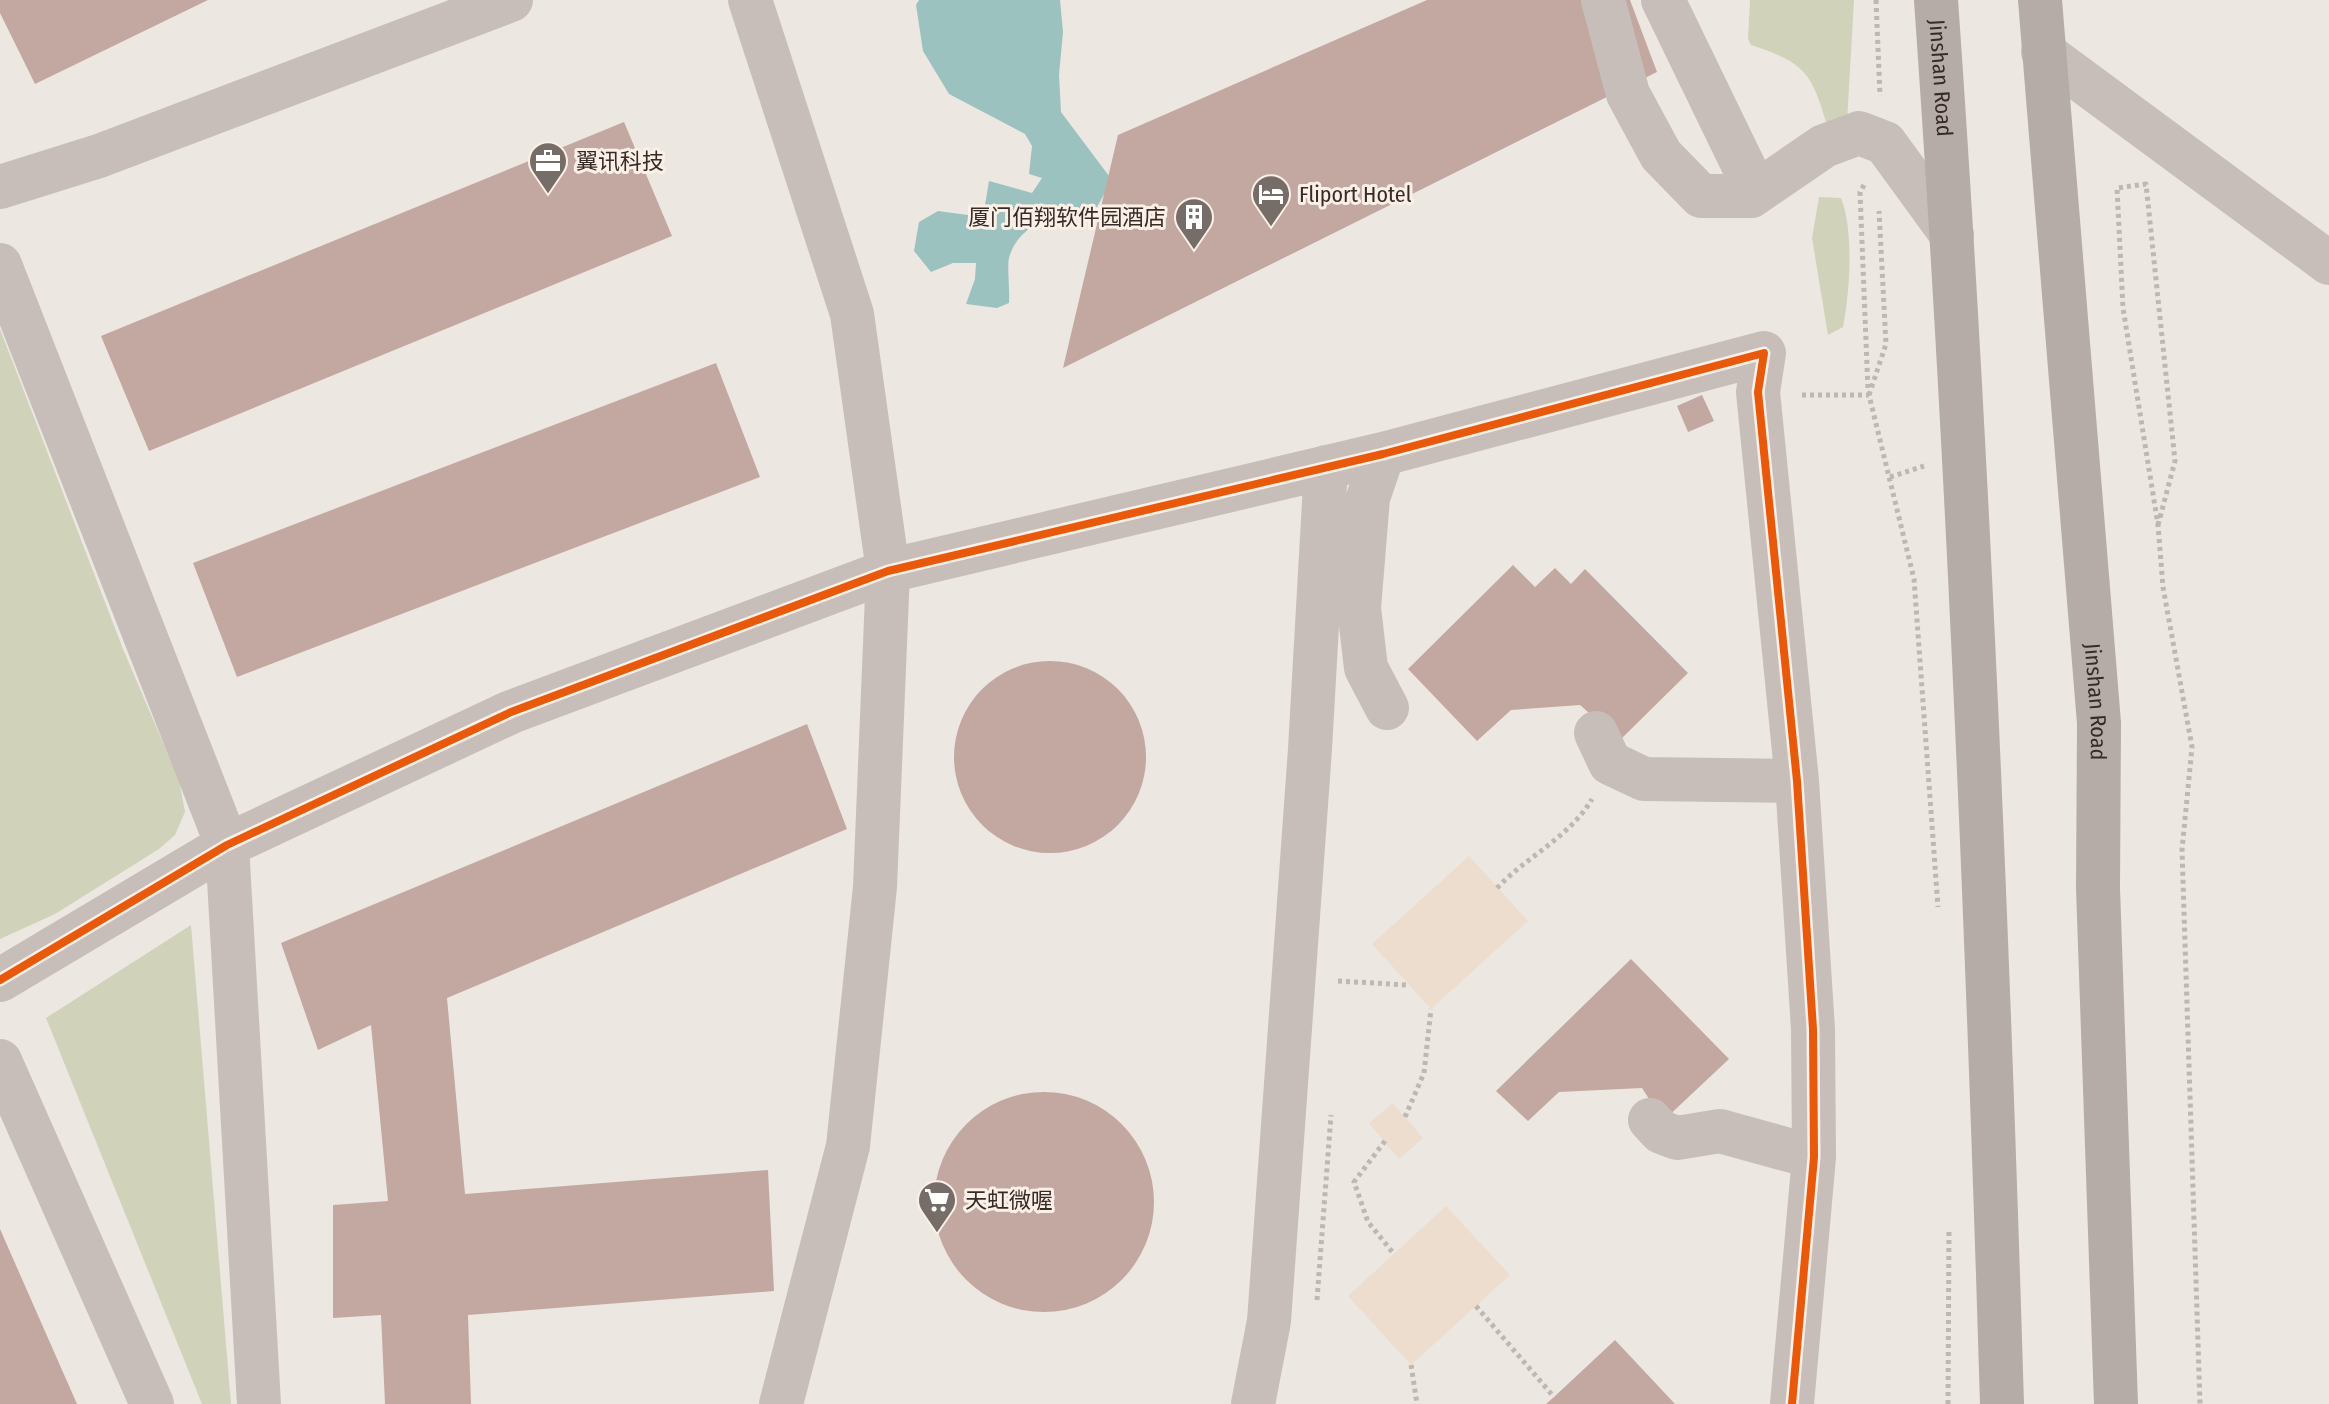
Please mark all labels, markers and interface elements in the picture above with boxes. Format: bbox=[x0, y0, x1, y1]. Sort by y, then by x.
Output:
street label: Jinshan Road bbox=[1924, 18, 1959, 137]
office icon: 翼讯科技 bbox=[527, 140, 569, 195]
place label: 翼讯科技 bbox=[576, 148, 664, 175]
hotel icon: Fliport Hotel bbox=[1250, 173, 1292, 228]
place label: Fliport Hotel bbox=[1299, 181, 1412, 208]
building icon: 厦门佰翔软件园酒店 bbox=[1173, 196, 1215, 251]
place label: 厦门佰翔软件园酒店 bbox=[968, 204, 1166, 231]
street label: Jinshan Road bbox=[2079, 642, 2113, 760]
supermarket icon: 天虹微喔 bbox=[916, 1179, 958, 1234]
place label: 天虹微喔 bbox=[965, 1187, 1053, 1214]

